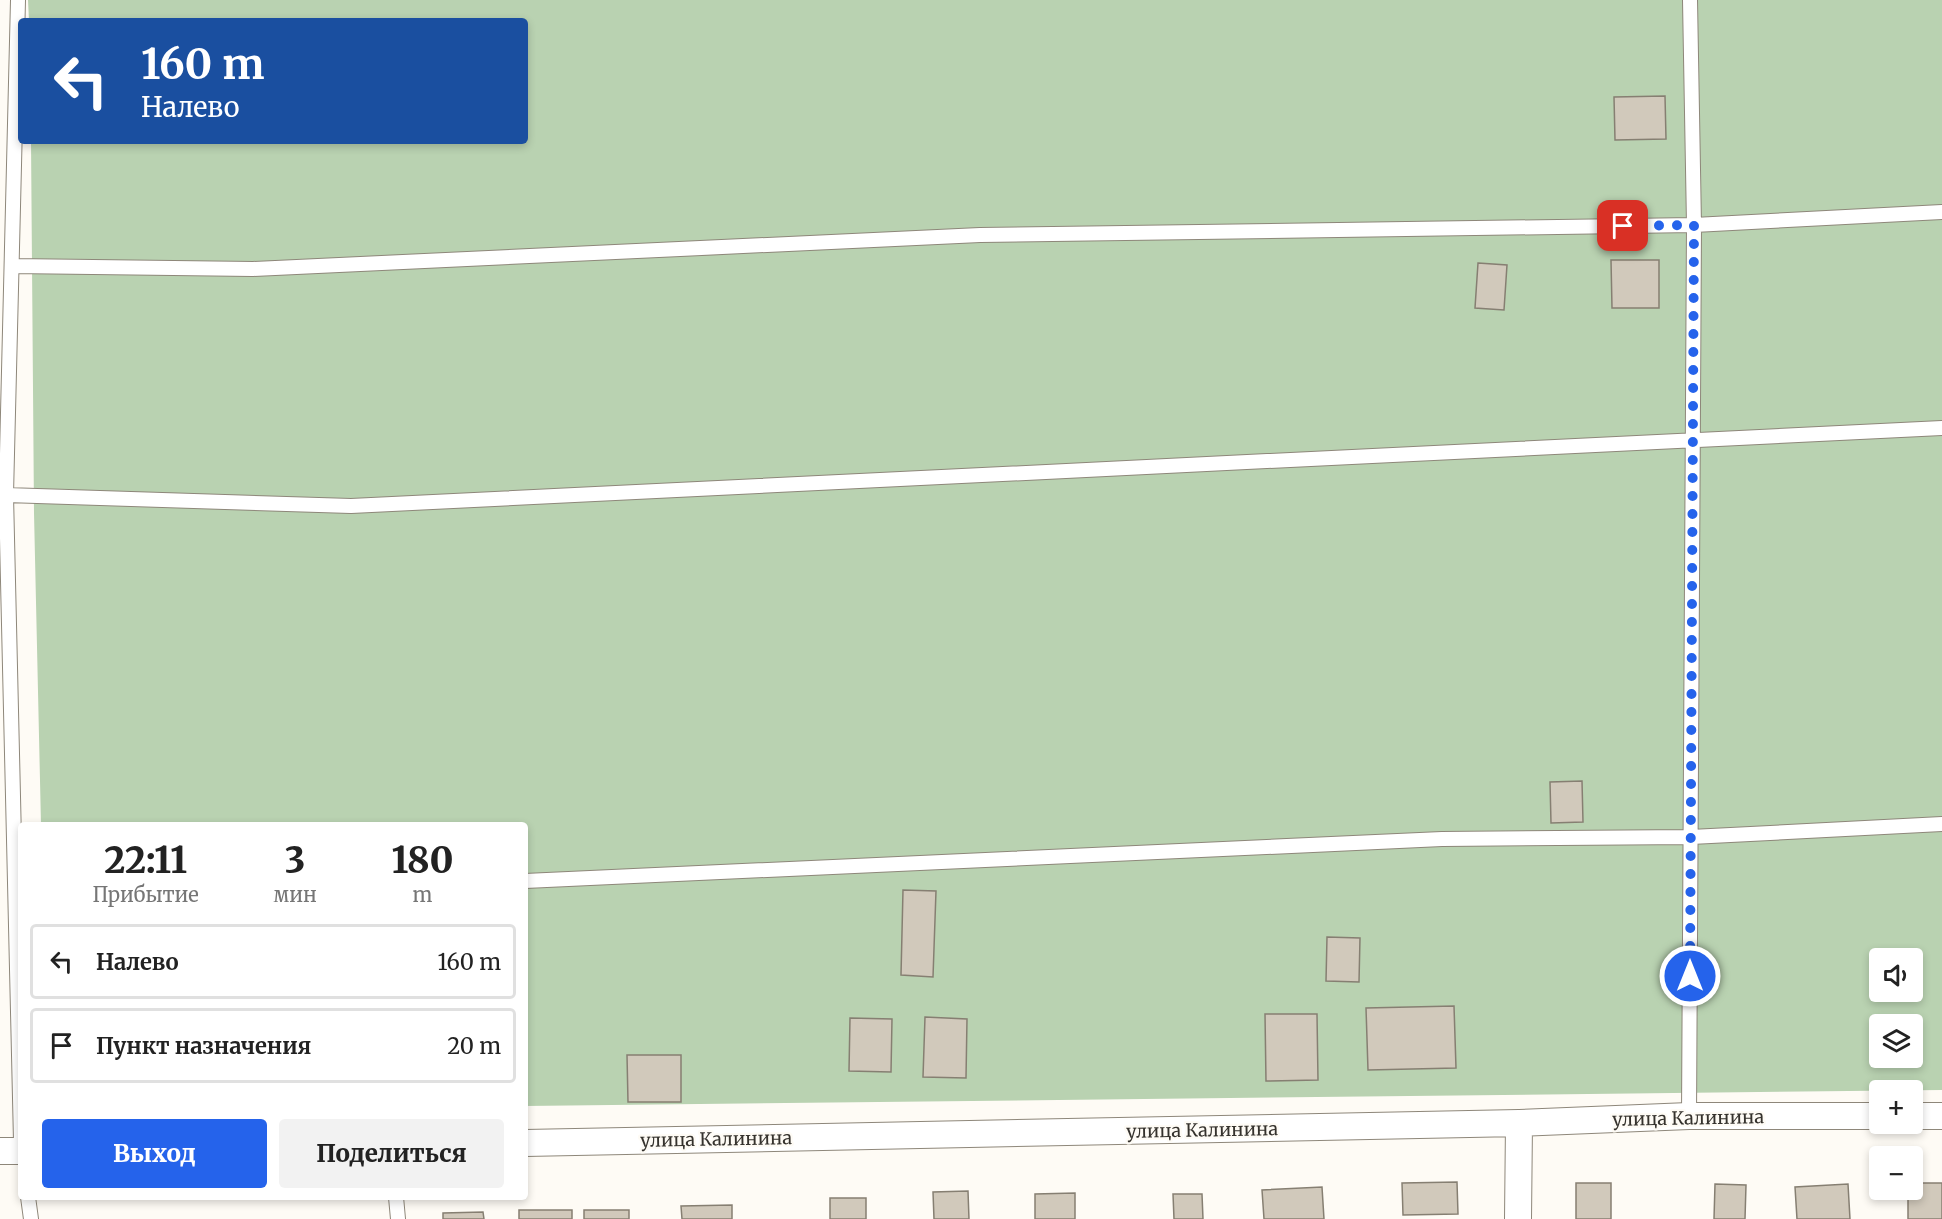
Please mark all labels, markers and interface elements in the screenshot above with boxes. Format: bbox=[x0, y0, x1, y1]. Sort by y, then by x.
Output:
text: 160 m bbox=[141, 38, 265, 90]
icon: left bbox=[42, 42, 120, 120]
text: Налево bbox=[141, 90, 239, 124]
pin bbox=[1597, 200, 1648, 251]
icon: arrive bbox=[1606, 209, 1639, 242]
text: 22:11 bbox=[104, 838, 187, 883]
text: 3 bbox=[285, 838, 305, 883]
text: 180 bbox=[391, 838, 453, 883]
text: Прибытие bbox=[93, 882, 199, 907]
text: мин bbox=[273, 882, 317, 907]
text: m bbox=[413, 882, 432, 907]
position arrow bbox=[1658, 944, 1722, 1008]
icon: left bbox=[45, 945, 78, 978]
text: Налево bbox=[96, 948, 179, 976]
text: 160 m bbox=[437, 948, 501, 976]
map controls bbox=[1869, 948, 1923, 1200]
button: sound bbox=[1869, 948, 1923, 1002]
button: layers bbox=[1869, 1014, 1923, 1068]
icon: arrive bbox=[45, 1029, 78, 1062]
text: Пункт назначения bbox=[96, 1032, 311, 1060]
text: 20 m bbox=[447, 1032, 501, 1060]
button: + bbox=[1869, 1080, 1923, 1134]
street label: улица Калинина bbox=[1612, 1105, 1765, 1131]
street label: улица Калинина bbox=[1126, 1117, 1279, 1143]
button: Выход bbox=[42, 1119, 267, 1188]
button: Поделиться bbox=[279, 1119, 504, 1188]
street label: улица Калинина bbox=[640, 1126, 793, 1152]
button: − bbox=[1869, 1146, 1923, 1200]

